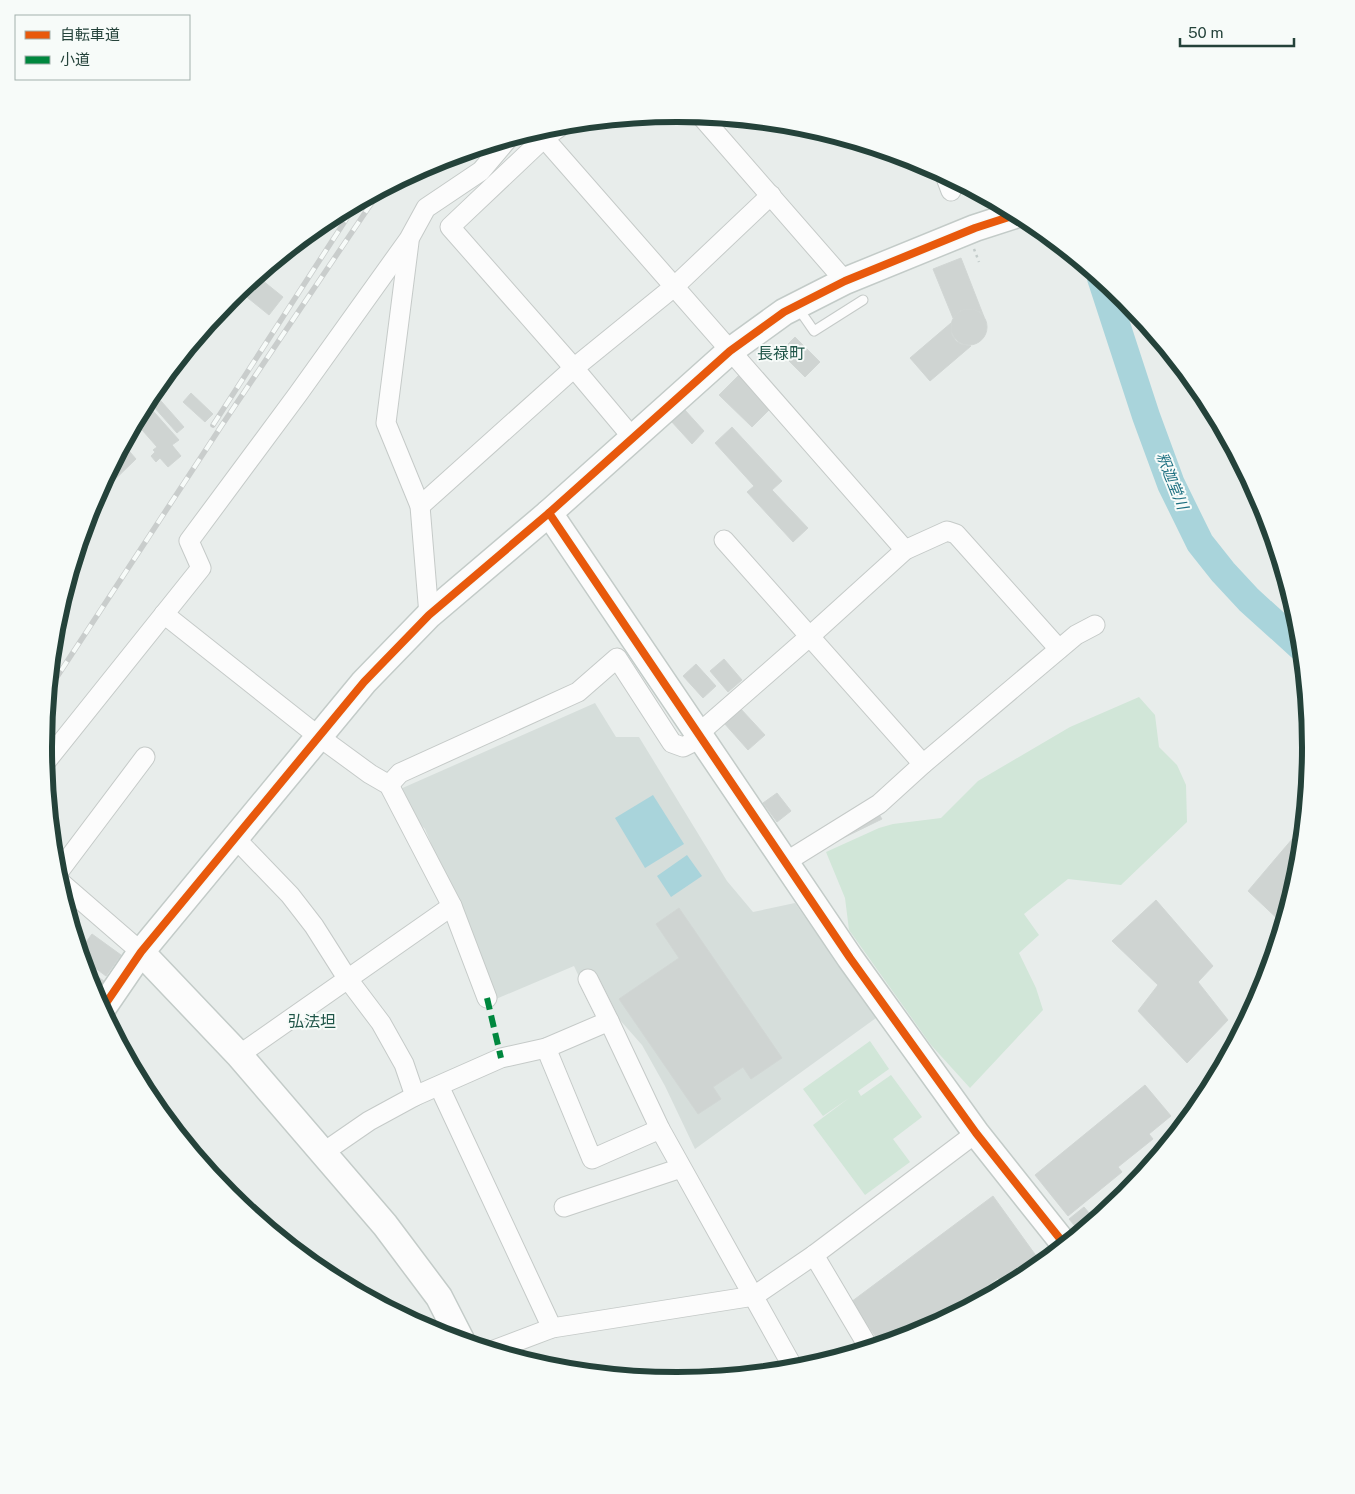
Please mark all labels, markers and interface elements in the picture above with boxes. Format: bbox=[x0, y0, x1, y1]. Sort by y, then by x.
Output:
legend bbox=[15, 15, 190, 80]
scale bar bbox=[1180, 15, 1294, 47]
text: 50 m bbox=[1188, 24, 1223, 41]
text: 自転車道 bbox=[60, 26, 120, 43]
text: 小道 bbox=[60, 51, 90, 68]
district label: 長禄町 bbox=[757, 344, 805, 363]
water label: 釈迦堂川 bbox=[1153, 450, 1192, 514]
district label: 弘法坦 bbox=[288, 1012, 336, 1031]

